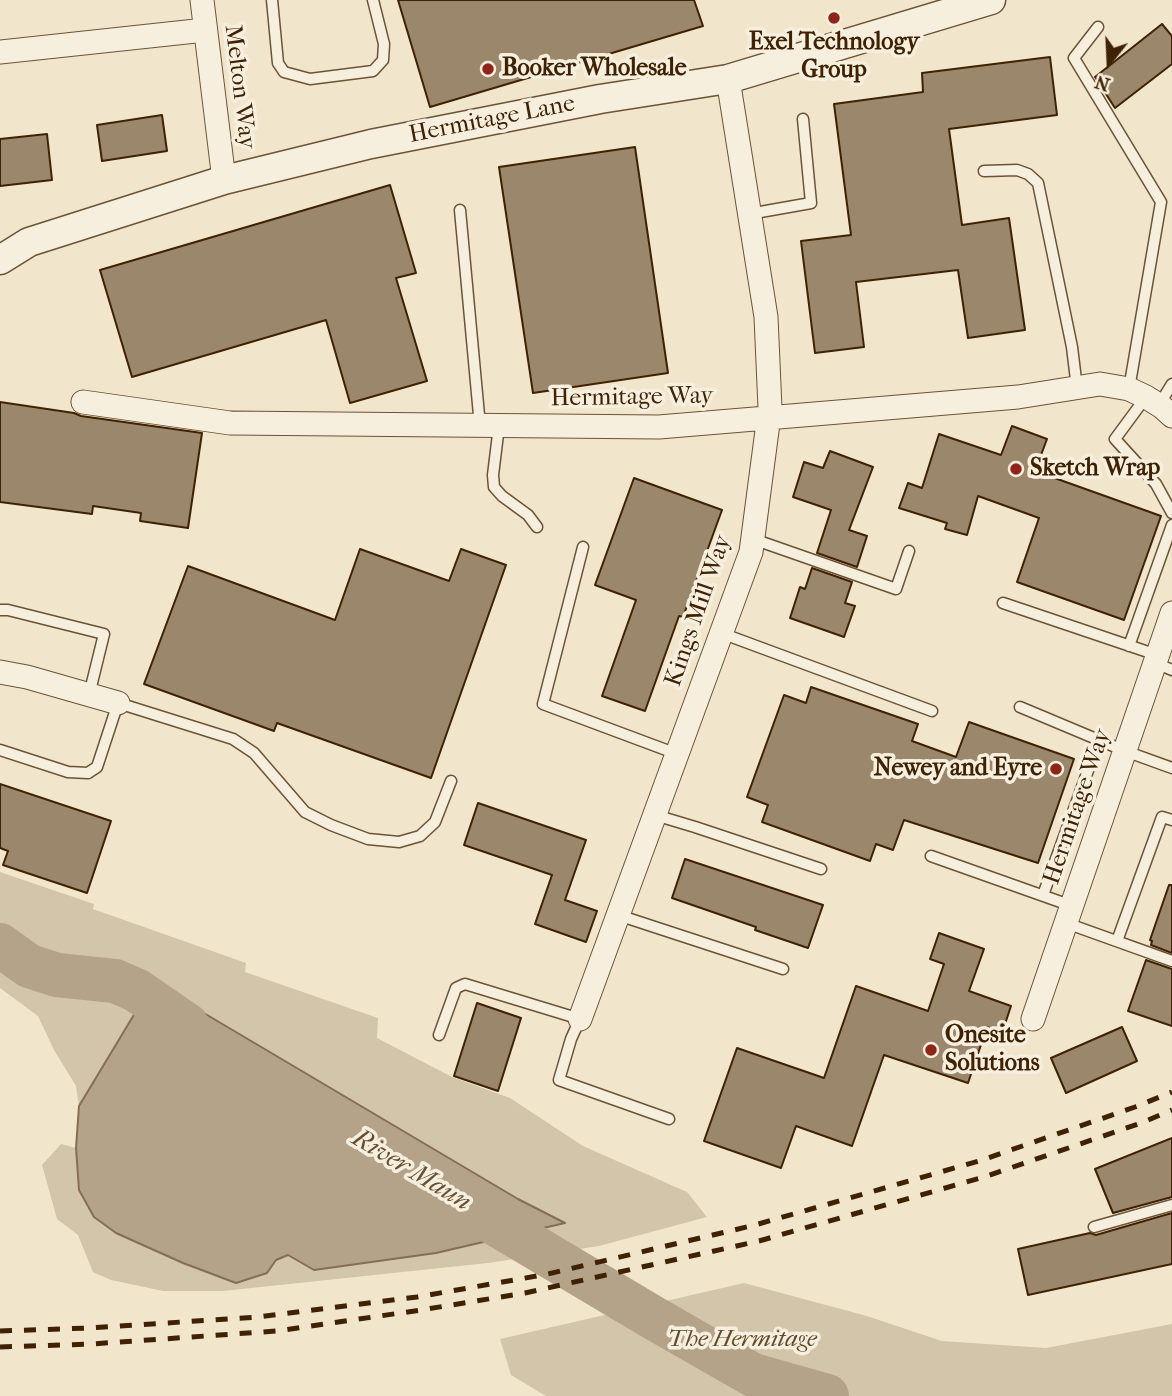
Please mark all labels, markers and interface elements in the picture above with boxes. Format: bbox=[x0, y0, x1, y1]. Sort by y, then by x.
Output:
marker: Exel Technology Group bbox=[826, 10, 842, 26]
street label: Melton Way bbox=[217, 23, 261, 151]
north arrow bbox=[1074, 28, 1144, 98]
place label: Exel Technology Group bbox=[749, 29, 919, 85]
place label: Booker Wholesale bbox=[502, 55, 687, 83]
marker: Booker Wholesale bbox=[480, 61, 496, 77]
text: N bbox=[1092, 70, 1113, 96]
street label: Hermitage Lane bbox=[407, 90, 577, 150]
street label: Hermitage Way bbox=[550, 382, 714, 414]
place label: Sketch Wrap bbox=[1030, 455, 1160, 483]
marker: Sketch Wrap bbox=[1008, 461, 1024, 477]
street label: Kings Mill Way bbox=[660, 532, 738, 690]
street label: Hermitage Way bbox=[1038, 725, 1118, 889]
place label: Newey and Eyre bbox=[874, 755, 1042, 783]
marker: Newey and Eyre bbox=[1048, 761, 1064, 777]
place label: Onesite Solutions bbox=[945, 1022, 1040, 1078]
marker: Onesite Solutions bbox=[923, 1042, 939, 1058]
water label: River Maun bbox=[346, 1123, 476, 1219]
park label: The Hermitage bbox=[667, 1326, 817, 1354]

